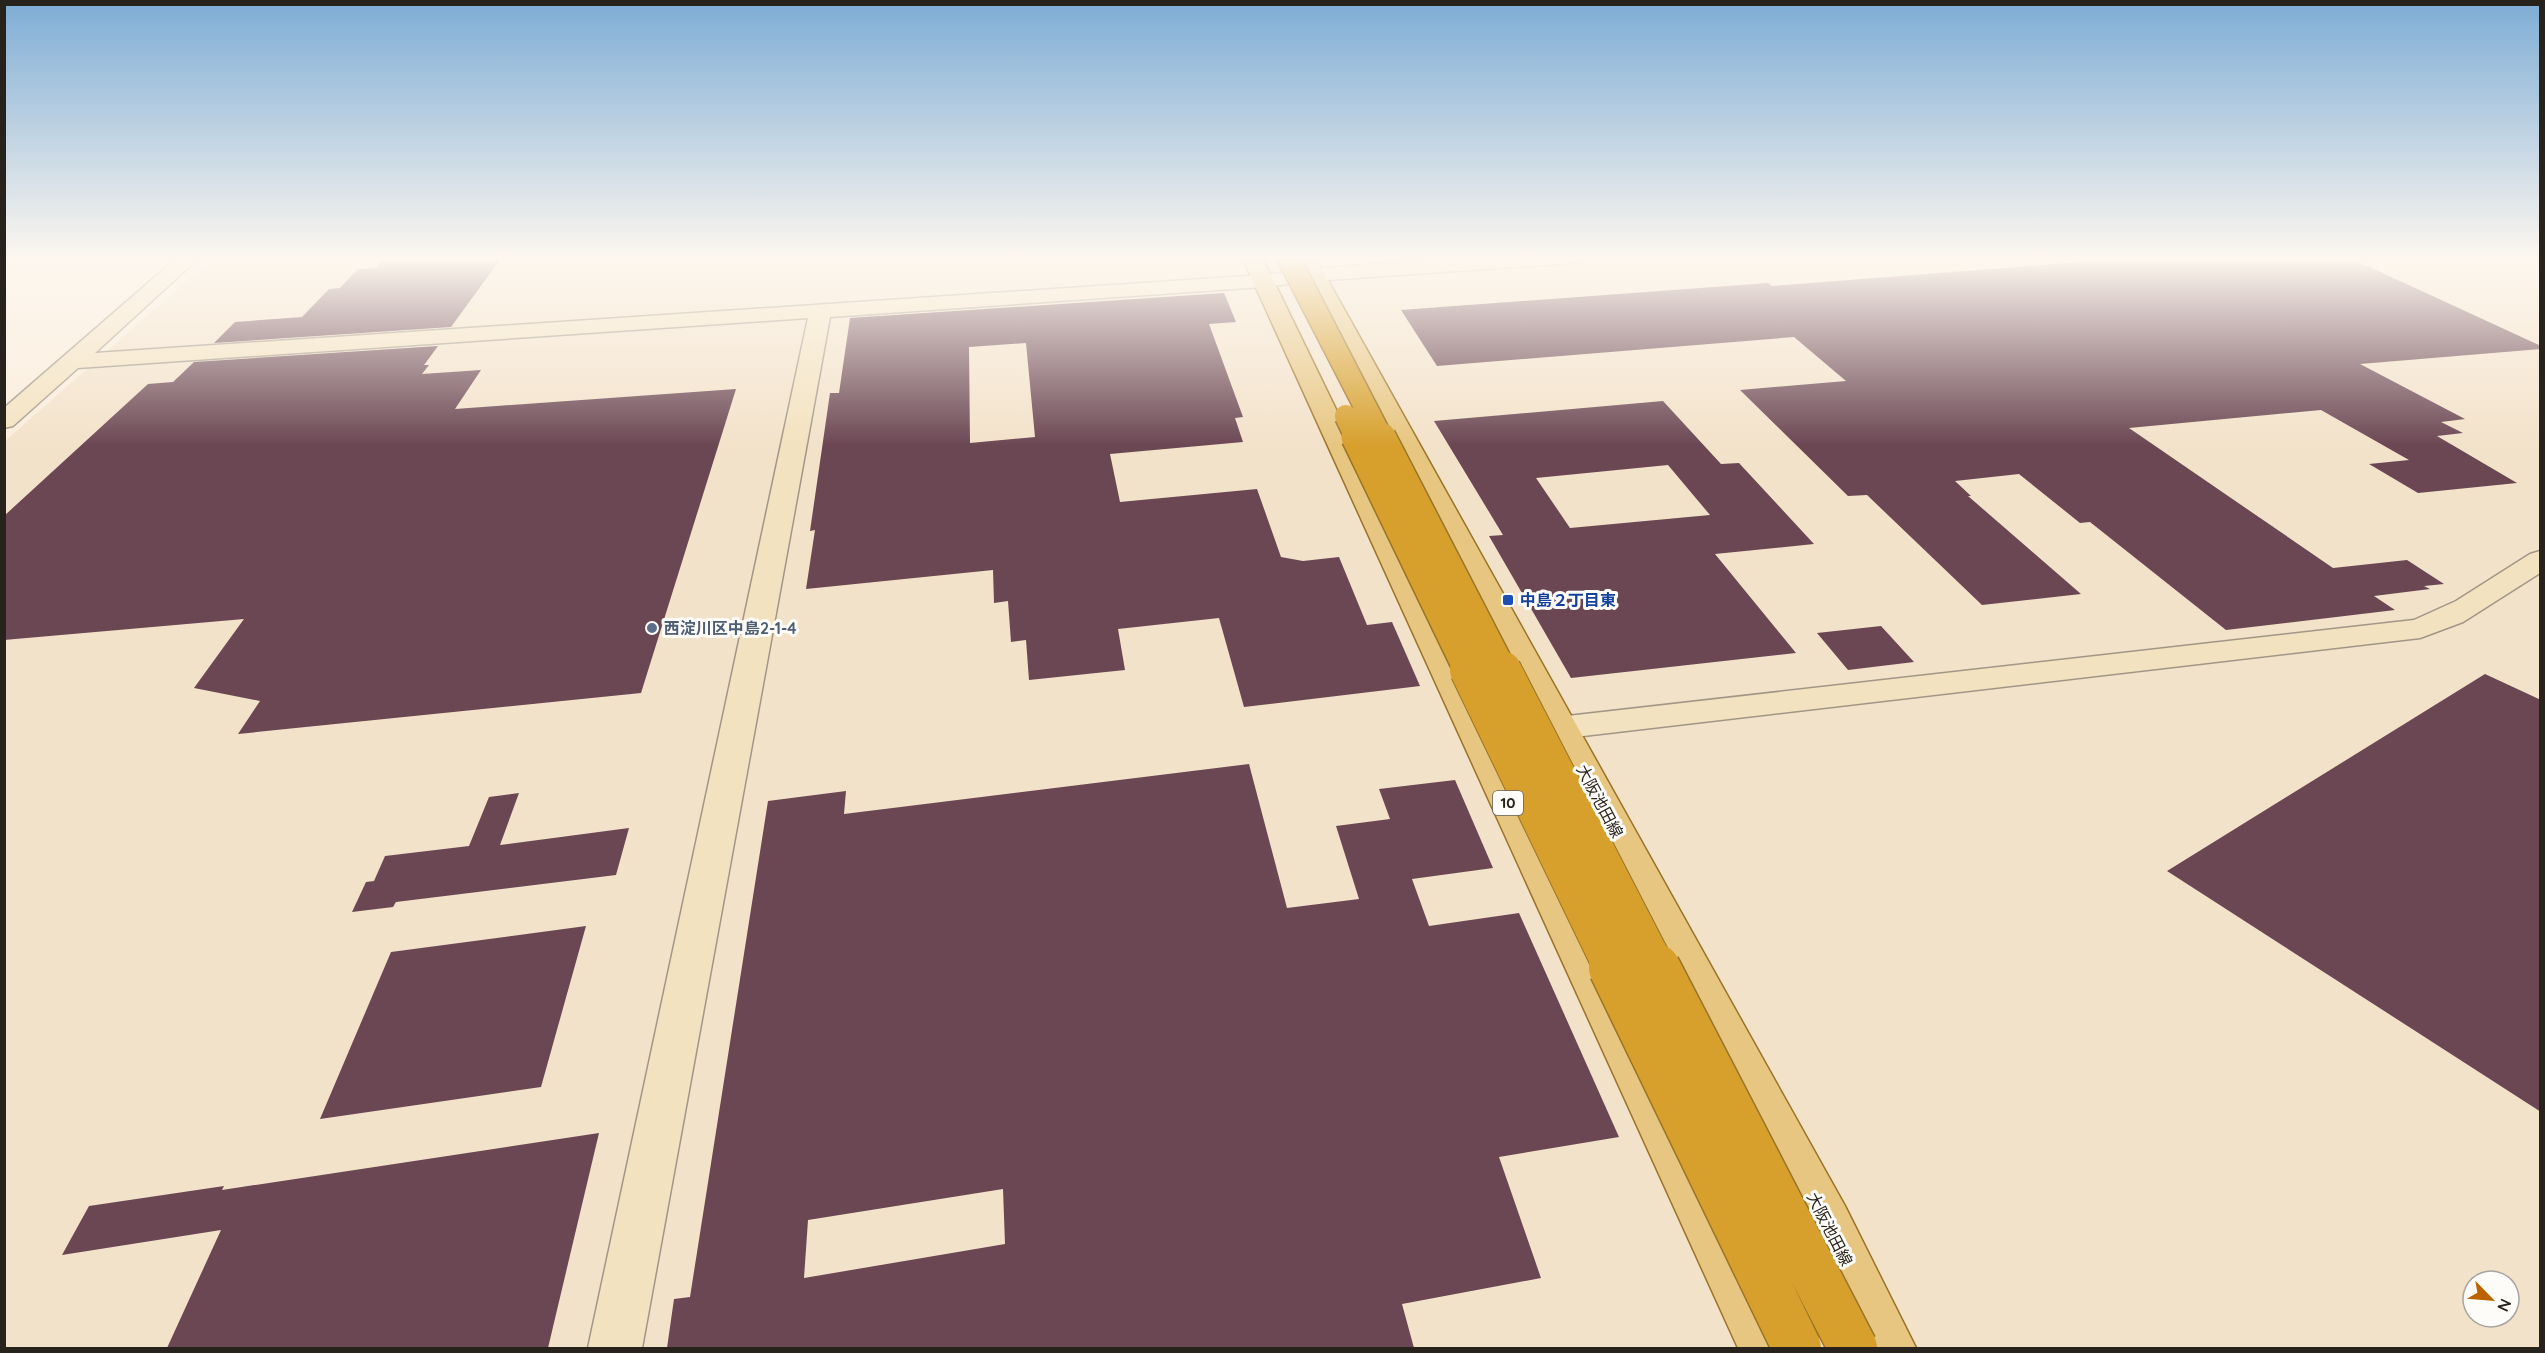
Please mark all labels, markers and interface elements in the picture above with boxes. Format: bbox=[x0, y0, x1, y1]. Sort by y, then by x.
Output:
place label: 中島２丁目東 bbox=[1520, 590, 1616, 610]
marker: 中島２丁目東 bbox=[1501, 593, 1515, 607]
place label: 西淀川区中島2-1-4 bbox=[664, 618, 797, 638]
marker: 西淀川区中島2-1-4 bbox=[645, 621, 659, 635]
street label: 大阪池田線 bbox=[1572, 761, 1628, 841]
road number: 10 bbox=[1493, 791, 1523, 815]
street label: 大阪池田線 bbox=[1803, 1189, 1857, 1269]
north arrow bbox=[2461, 1269, 2521, 1329]
text: N bbox=[2493, 1296, 2516, 1315]

